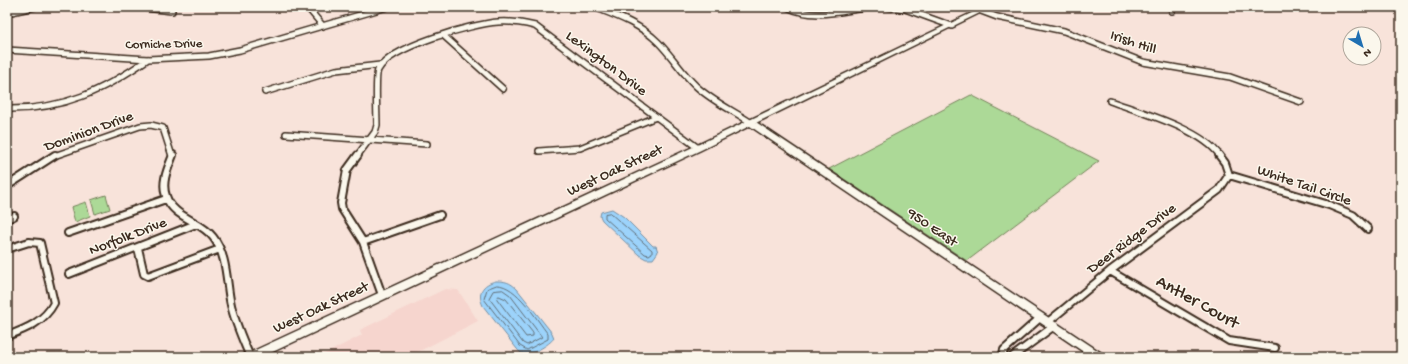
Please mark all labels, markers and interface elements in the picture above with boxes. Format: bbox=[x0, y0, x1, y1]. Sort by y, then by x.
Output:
north arrow bbox=[1342, 26, 1382, 66]
street label: Irish Hill bbox=[1108, 27, 1158, 59]
street label: Lexington Drive bbox=[562, 28, 650, 101]
street label: Corniche Drive bbox=[125, 37, 203, 53]
text: N bbox=[1360, 45, 1373, 59]
street label: Dominion Drive bbox=[41, 108, 136, 157]
street label: West Oak Street bbox=[564, 140, 667, 201]
street label: White Tail Circle bbox=[1254, 161, 1354, 211]
street label: Deer Ridge Drive bbox=[1083, 200, 1180, 279]
street label: 950 East bbox=[903, 204, 962, 252]
street label: Norfolk Drive bbox=[87, 214, 170, 260]
street label: Antler Court bbox=[1152, 272, 1244, 335]
street label: West Oak Street bbox=[270, 277, 373, 338]

